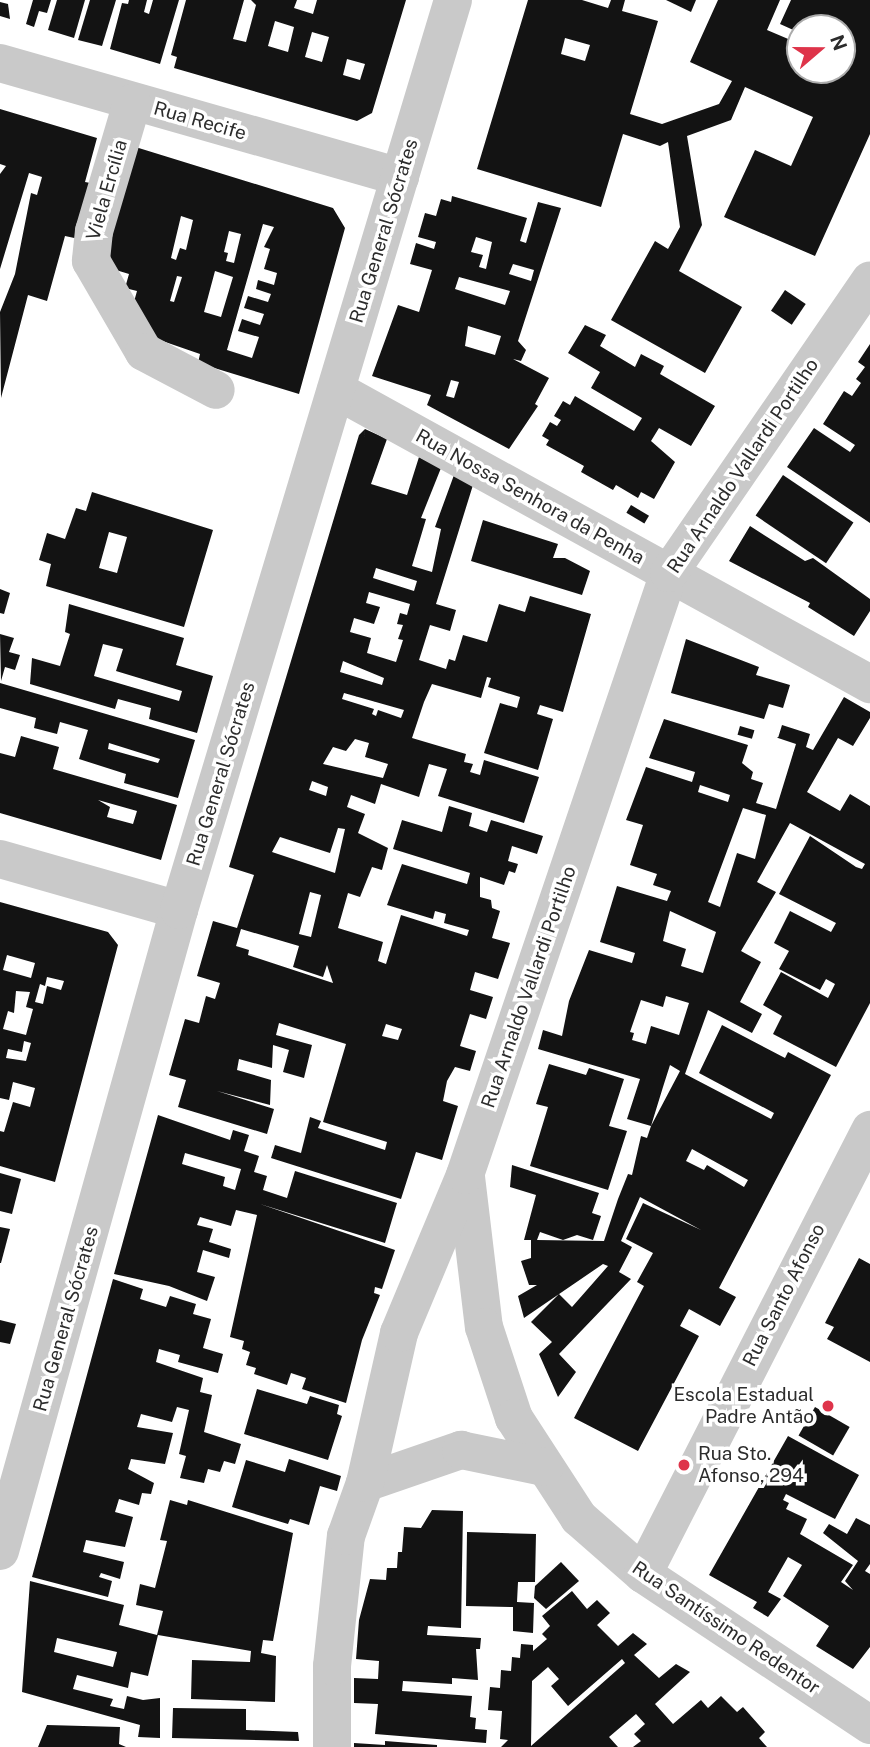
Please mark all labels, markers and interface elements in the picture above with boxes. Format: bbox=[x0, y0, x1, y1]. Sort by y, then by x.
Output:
north arrow bbox=[786, 14, 856, 84]
text: N bbox=[826, 32, 852, 53]
street label: Rua Recife bbox=[151, 97, 249, 145]
street label: Rua General Sócrates bbox=[345, 136, 423, 326]
street label: Viela Ercília bbox=[82, 137, 132, 243]
street label: Rua Arnaldo Vallardi Portilho bbox=[662, 354, 824, 578]
street label: Rua Nossa Senhora da Penha bbox=[412, 424, 648, 570]
street label: Rua General Sócrates bbox=[182, 679, 260, 869]
street label: Rua Arnaldo Vallardi Portilho bbox=[477, 863, 581, 1111]
street label: Rua Santo Afonso bbox=[738, 1220, 830, 1370]
street label: Rua General Sócrates bbox=[29, 1224, 103, 1414]
place label: Escola Estadual Padre Antão bbox=[674, 1384, 814, 1428]
marker: Escola Estadual Padre Antão bbox=[820, 1398, 836, 1414]
place label: Rua Sto. Afonso, 294 bbox=[698, 1443, 804, 1487]
marker: Rua Sto. Afonso, 294 bbox=[676, 1457, 692, 1473]
street label: Rua Santíssimo Redentor bbox=[628, 1557, 824, 1699]

